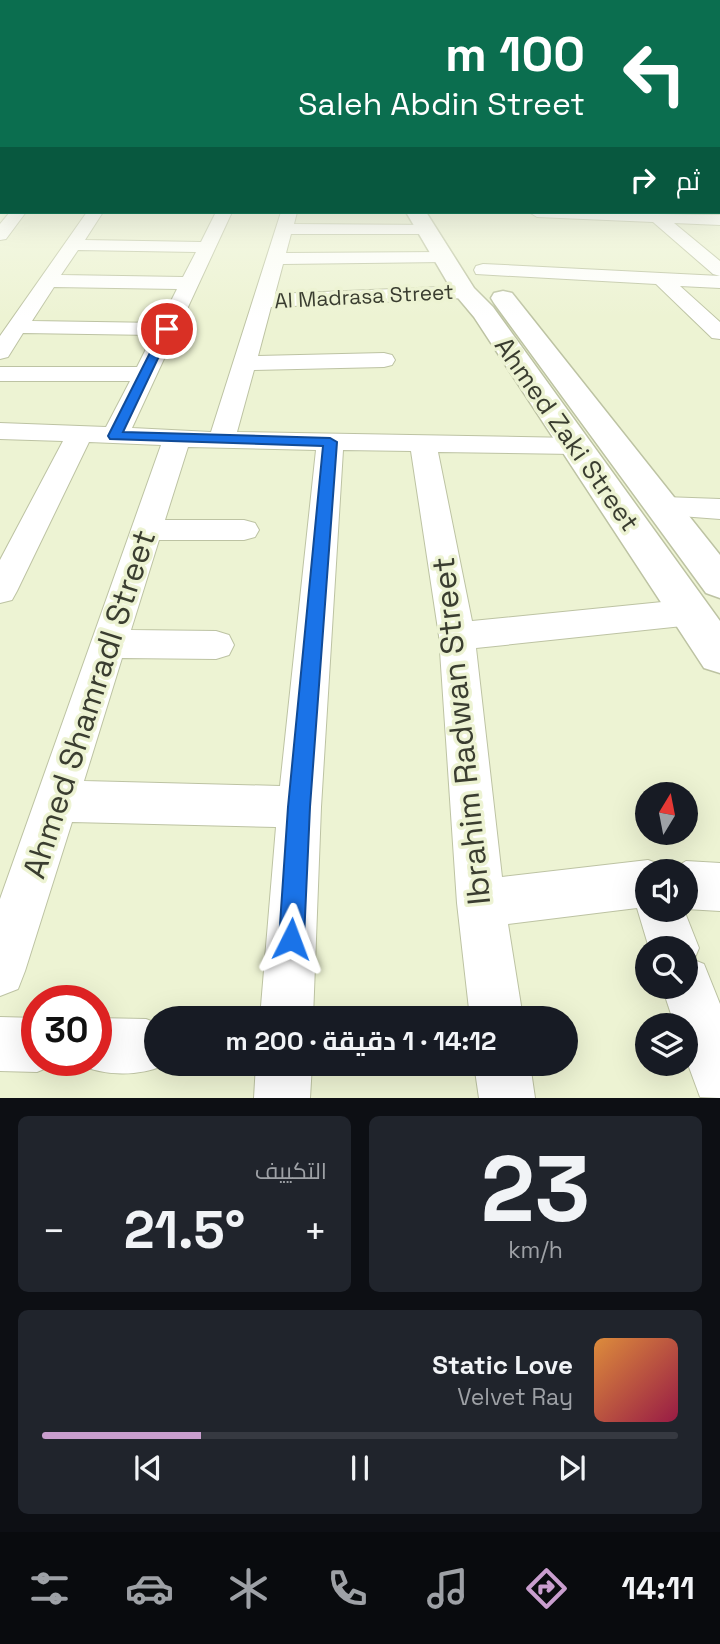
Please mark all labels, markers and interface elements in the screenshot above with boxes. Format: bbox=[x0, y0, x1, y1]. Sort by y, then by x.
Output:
text: 100 m bbox=[445, 23, 585, 85]
icon: left bbox=[609, 28, 700, 119]
text: Saleh Abdin Street bbox=[298, 84, 585, 124]
icon: right bbox=[624, 161, 662, 199]
text: ثم bbox=[676, 164, 700, 198]
street label: Al Madrasa Street bbox=[274, 278, 454, 314]
pin bbox=[137, 299, 197, 359]
icon: arrive bbox=[148, 310, 186, 348]
street label: Ahmed Zaki Street bbox=[487, 330, 647, 538]
street label: Ahmed Shamradl Street bbox=[14, 525, 164, 883]
street label: Ibrahim Radwan Street bbox=[423, 555, 499, 907]
north arrow bbox=[635, 782, 698, 845]
map controls bbox=[635, 782, 698, 1076]
button: sound bbox=[635, 859, 698, 922]
position arrow bbox=[254, 902, 328, 976]
button: search bbox=[635, 936, 698, 999]
speed limit sign: 30 bbox=[21, 985, 112, 1076]
button: layers bbox=[635, 1013, 698, 1076]
text: 14:12 · 1 دقيقة · 200 m bbox=[226, 1024, 496, 1058]
text: 23 bbox=[481, 1131, 590, 1248]
text: التكييف bbox=[255, 1156, 327, 1186]
text: 21.5° bbox=[124, 1197, 245, 1263]
text: − bbox=[42, 1207, 66, 1255]
text: + bbox=[303, 1207, 327, 1255]
text: km/h bbox=[508, 1235, 563, 1265]
text: Static Love bbox=[432, 1348, 573, 1382]
text: Velvet Ray bbox=[457, 1382, 573, 1412]
icon: previous bbox=[129, 1449, 167, 1487]
icon: pause bbox=[341, 1449, 379, 1487]
icon: next bbox=[553, 1449, 591, 1487]
icon: filters bbox=[25, 1564, 74, 1613]
icon: car bbox=[125, 1564, 174, 1613]
icon: climate bbox=[224, 1564, 273, 1613]
icon: phone bbox=[323, 1564, 372, 1613]
icon: music bbox=[423, 1564, 472, 1613]
icon: directions bbox=[522, 1564, 571, 1613]
text: 14:11 bbox=[622, 1568, 695, 1608]

